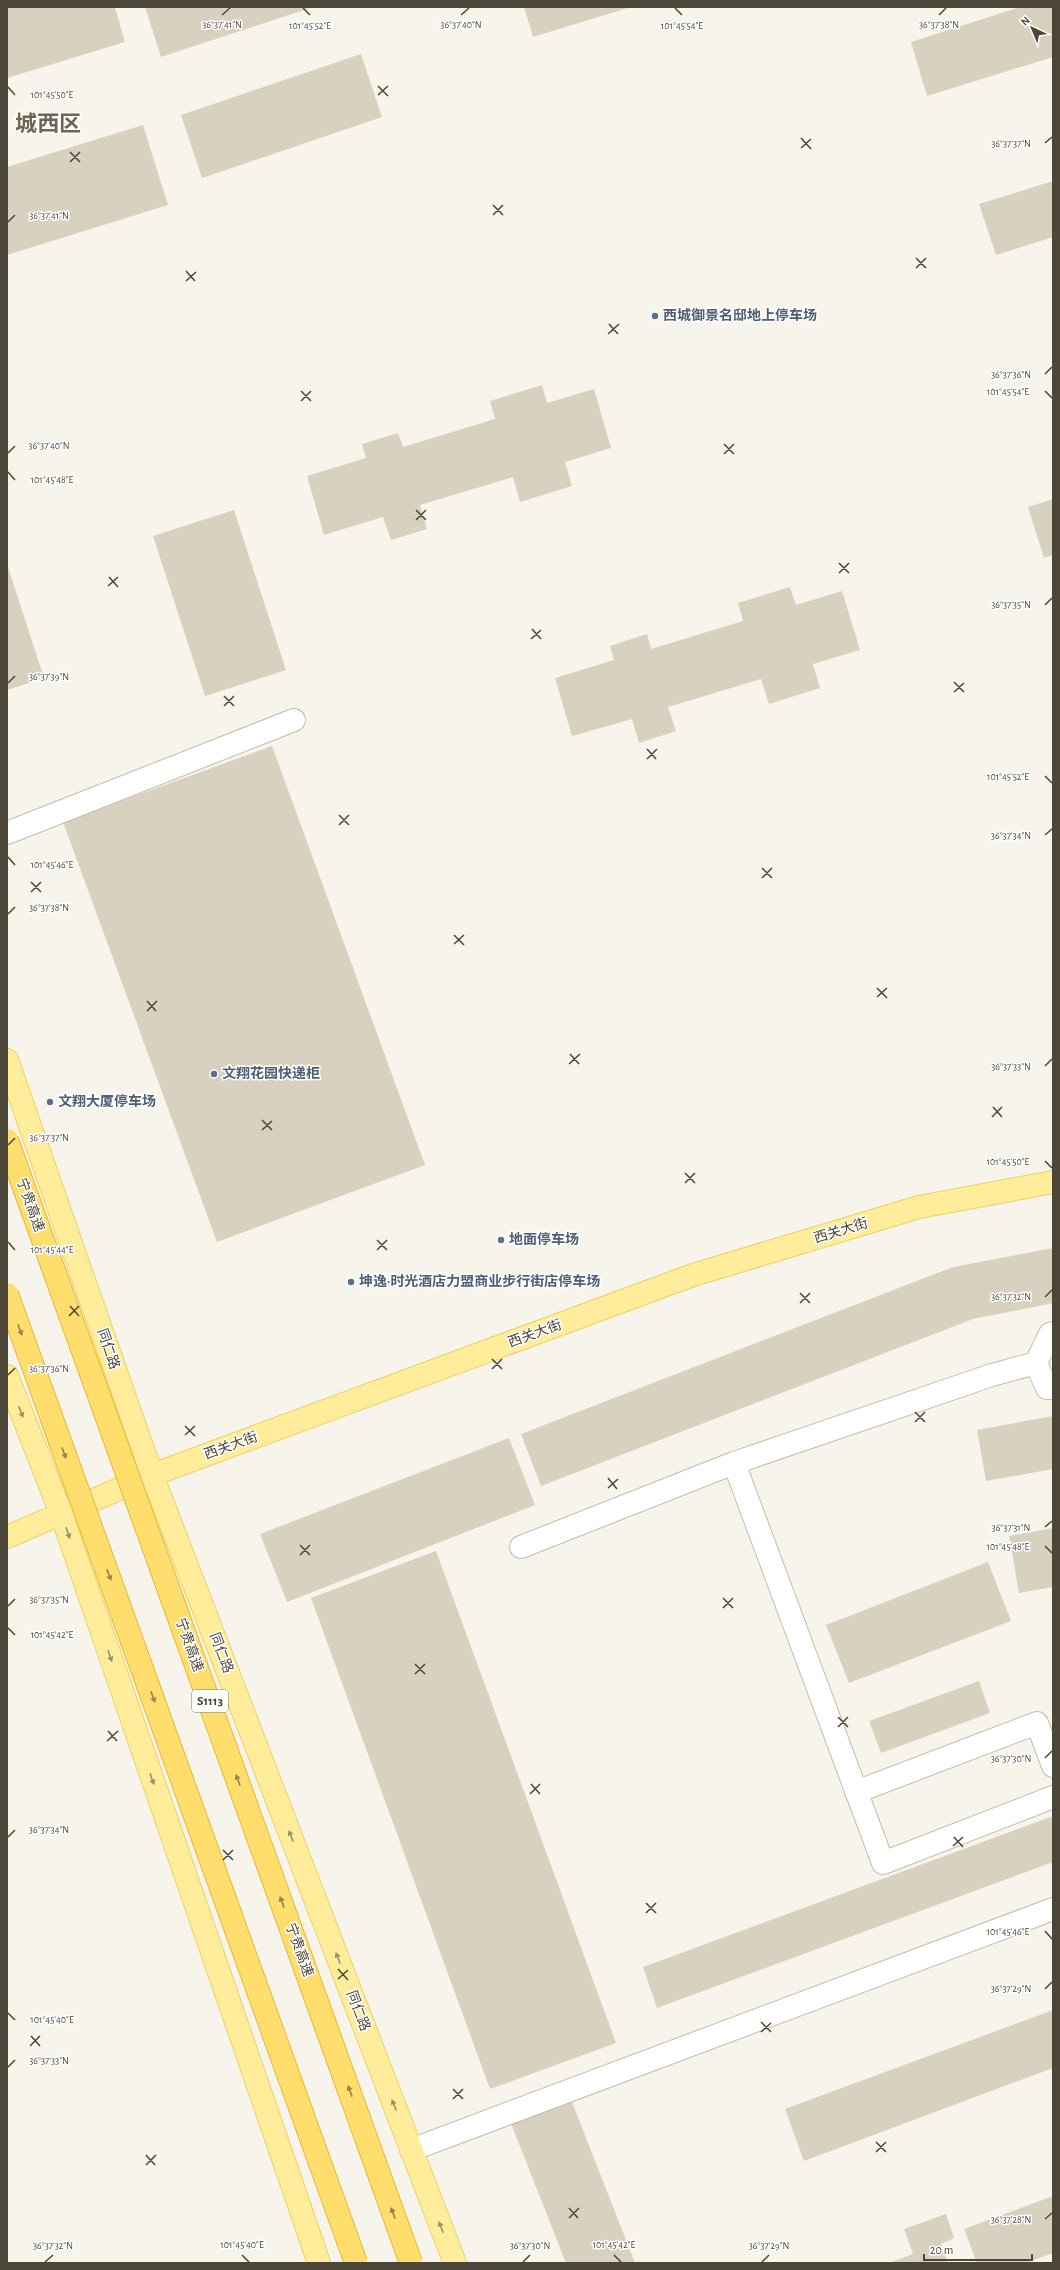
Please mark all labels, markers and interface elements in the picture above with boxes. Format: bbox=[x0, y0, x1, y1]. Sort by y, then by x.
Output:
north arrow bbox=[1012, 8, 1052, 48]
text: N bbox=[1019, 15, 1032, 28]
text: 36°37'41"N bbox=[202, 20, 242, 30]
text: 36°37'40"N bbox=[440, 20, 482, 30]
text: 36°37'38"N bbox=[919, 20, 959, 30]
text: 101°45'52"E bbox=[289, 21, 331, 31]
text: 101°45'54"E bbox=[661, 21, 703, 31]
text: 101°45'50"E bbox=[31, 90, 74, 100]
district label: 城西区 bbox=[15, 112, 81, 135]
text: 36°37'37"N bbox=[991, 139, 1031, 149]
text: 36°37'41"N bbox=[29, 211, 69, 221]
place label: 西城御景名邸地上停车场 bbox=[663, 307, 817, 323]
marker: 西城御景名邸地上停车场 bbox=[650, 311, 660, 321]
text: 36°37'36"N bbox=[991, 370, 1031, 380]
text: 101°45'54"E bbox=[987, 387, 1029, 397]
text: 36°37'40"N bbox=[28, 441, 70, 451]
text: 101°45'48"E bbox=[31, 475, 74, 485]
text: 36°37'35"N bbox=[991, 600, 1031, 610]
text: 36°37'39"N bbox=[29, 672, 69, 682]
text: 101°45'52"E bbox=[987, 772, 1029, 782]
text: 36°37'34"N bbox=[991, 831, 1031, 841]
text: 101°45'46"E bbox=[31, 860, 74, 870]
text: 36°37'38"N bbox=[29, 903, 69, 913]
text: 36°37'33"N bbox=[991, 1062, 1031, 1072]
place label: 文翔花园快递柜 bbox=[222, 1065, 320, 1081]
marker: 文翔花园快递柜 bbox=[209, 1069, 219, 1079]
place label: 文翔大厦停车场 bbox=[58, 1093, 156, 1109]
marker: 文翔大厦停车场 bbox=[45, 1097, 55, 1107]
text: 36°37'37"N bbox=[29, 1133, 69, 1143]
text: 101°45'50"E bbox=[987, 1157, 1030, 1167]
street label: 宁贵高速 bbox=[14, 1176, 48, 1234]
street label: 西关大街 bbox=[812, 1215, 870, 1246]
place label: 地面停车场 bbox=[509, 1231, 579, 1247]
marker: 地面停车场 bbox=[496, 1235, 506, 1245]
text: 101°45'44"E bbox=[31, 1245, 74, 1255]
place label: 坤逸·时光酒店力盟商业步行街店停车场 bbox=[359, 1273, 600, 1289]
marker: 坤逸·时光酒店力盟商业步行街店停车场 bbox=[346, 1277, 356, 1287]
text: 36°37'32"N bbox=[991, 1292, 1031, 1302]
street label: 西关大街 bbox=[506, 1317, 564, 1350]
one-way arrow bbox=[18, 1325, 24, 1337]
street label: 同仁路 bbox=[95, 1327, 122, 1371]
text: 36°37'36"N bbox=[29, 1364, 69, 1374]
one-way arrow bbox=[19, 1407, 25, 1419]
street label: 西关大街 bbox=[202, 1429, 260, 1462]
one-way arrow bbox=[62, 1447, 68, 1459]
text: 36°37'31"N bbox=[992, 1523, 1030, 1533]
one-way arrow bbox=[65, 1528, 71, 1540]
text: 101°45'48"E bbox=[987, 1542, 1030, 1552]
one-way arrow bbox=[106, 1569, 112, 1581]
text: 36°37'35"N bbox=[29, 1595, 69, 1605]
street label: 宁贵高速 bbox=[173, 1616, 207, 1674]
text: 101°45'42"E bbox=[31, 1630, 74, 1640]
street label: 同仁路 bbox=[207, 1631, 236, 1675]
one-way arrow bbox=[107, 1651, 113, 1663]
road number: S1113 bbox=[192, 1690, 228, 1712]
one-way arrow bbox=[150, 1692, 156, 1704]
text: 36°37'30"N bbox=[991, 1754, 1031, 1764]
one-way arrow bbox=[150, 1774, 156, 1786]
one-way arrow bbox=[235, 1774, 241, 1786]
text: 36°37'34"N bbox=[29, 1825, 69, 1835]
one-way arrow bbox=[288, 1830, 294, 1842]
one-way arrow bbox=[279, 1896, 285, 1908]
street label: 宁贵高速 bbox=[283, 1921, 317, 1979]
text: 101°45'46"E bbox=[987, 1927, 1030, 1937]
one-way arrow bbox=[334, 1951, 340, 1963]
text: 36°37'29"N bbox=[991, 1984, 1031, 1994]
street label: 同仁路 bbox=[344, 1989, 373, 2033]
text: 101°45'40"E bbox=[30, 2015, 74, 2025]
text: 36°37'33"N bbox=[29, 2056, 69, 2066]
one-way arrow bbox=[346, 2084, 352, 2096]
one-way arrow bbox=[391, 2099, 397, 2111]
one-way arrow bbox=[390, 2207, 396, 2219]
text: 36°37'28"N bbox=[991, 2215, 1031, 2225]
one-way arrow bbox=[437, 2220, 443, 2232]
scale bar bbox=[924, 2236, 1032, 2262]
text: 101°45'40"E bbox=[220, 2240, 264, 2250]
text: 101°45'42"E bbox=[593, 2240, 636, 2250]
text: 36°37'32"N bbox=[33, 2241, 73, 2251]
text: 36°37'30"N bbox=[510, 2241, 550, 2251]
text: 36°37'29"N bbox=[749, 2241, 789, 2251]
text: 20 m bbox=[930, 2244, 953, 2256]

